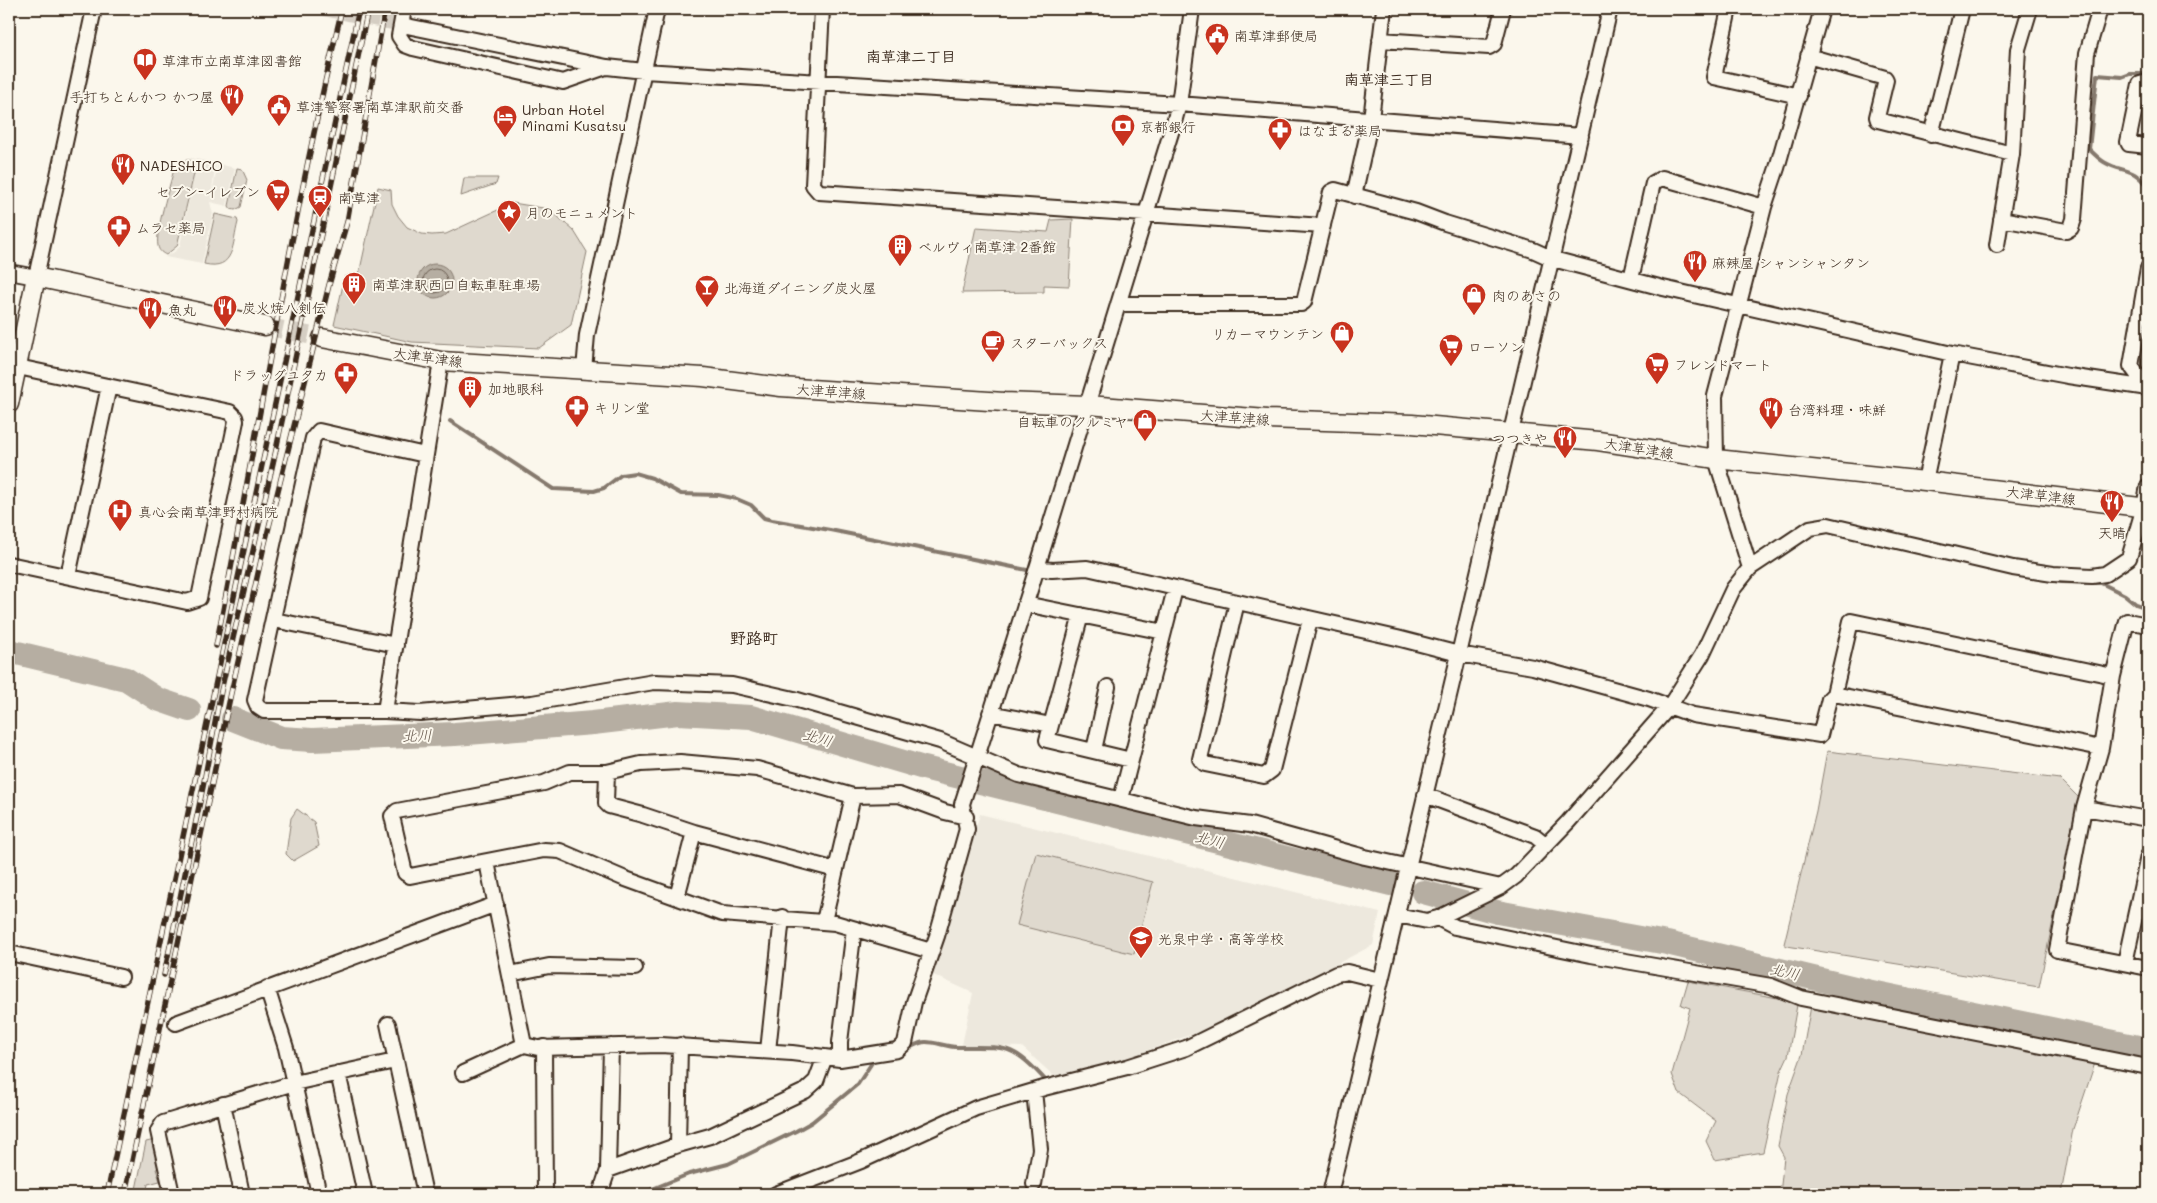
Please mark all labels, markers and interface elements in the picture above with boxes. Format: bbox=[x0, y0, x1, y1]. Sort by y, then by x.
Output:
public building icon: 南草津郵便局 bbox=[1204, 22, 1230, 56]
place label: 南草津郵便局 bbox=[1234, 26, 1318, 45]
district label: 南草津二丁目 bbox=[866, 46, 956, 66]
library icon: 草津市立南草津図書館 bbox=[132, 47, 158, 81]
place label: 草津市立南草津図書館 bbox=[162, 51, 302, 70]
district label: 南草津三丁目 bbox=[1344, 69, 1434, 89]
restaurant icon: 手打ちとんかつ かつ屋 bbox=[219, 83, 245, 117]
place label: 手打ちとんかつ かつ屋 bbox=[70, 87, 214, 106]
public building icon: 草津警察署南草津駅前交番 bbox=[266, 93, 292, 127]
place label: 草津警察署南草津駅前交番 bbox=[296, 97, 464, 116]
place label: Urban Hotel Minami Kusatsu bbox=[522, 100, 626, 135]
hotel icon: Urban Hotel Minami Kusatsu bbox=[492, 104, 518, 138]
bank icon: 京都銀行 bbox=[1110, 113, 1136, 147]
place label: 京都銀行 bbox=[1140, 117, 1196, 136]
pharmacy icon: はなまる薬局 bbox=[1267, 117, 1293, 151]
place label: はなまる薬局 bbox=[1298, 121, 1382, 140]
restaurant icon: NADESHICO bbox=[110, 152, 136, 186]
place label: NADESHICO bbox=[140, 156, 223, 175]
supermarket icon: セブン-イレブン bbox=[265, 178, 291, 212]
place label: セブン-イレブン bbox=[156, 182, 260, 201]
station icon: 南草津 bbox=[307, 184, 333, 218]
place label: 南草津 bbox=[338, 188, 380, 207]
place icon: 月のモニュメント bbox=[496, 199, 522, 233]
place label: 月のモニュメント bbox=[526, 203, 638, 222]
pharmacy icon: ムラセ薬局 bbox=[106, 214, 132, 248]
place label: ムラセ薬局 bbox=[136, 218, 206, 237]
building icon: ベルヴィ南草津 2番館 bbox=[887, 233, 913, 267]
place label: ベルヴィ南草津 2番館 bbox=[918, 237, 1056, 256]
restaurant icon: 麻辣屋 シャンシャンタン bbox=[1682, 249, 1708, 283]
place label: 麻辣屋 シャンシャンタン bbox=[1712, 253, 1870, 272]
building icon: 南草津駅西口自転車駐車場 bbox=[341, 271, 367, 305]
bar icon: 北海道ダイニング炭火屋 bbox=[694, 274, 720, 308]
place label: 南草津駅西口自転車駐車場 bbox=[372, 275, 540, 294]
place label: 北海道ダイニング炭火屋 bbox=[724, 278, 877, 297]
shop icon: 肉のあさの bbox=[1461, 282, 1487, 316]
place label: 肉のあさの bbox=[1492, 286, 1561, 305]
restaurant icon: 炭火焼八剣伝 bbox=[212, 294, 238, 328]
restaurant icon: 魚丸 bbox=[137, 296, 163, 330]
place label: 炭火焼八剣伝 bbox=[242, 298, 326, 317]
place label: 魚丸 bbox=[168, 300, 196, 319]
shop icon: リカーマウンテン bbox=[1329, 320, 1355, 354]
place label: リカーマウンテン bbox=[1211, 324, 1324, 343]
cafe icon: スターバックス bbox=[980, 329, 1006, 363]
place label: スターバックス bbox=[1010, 333, 1108, 352]
supermarket icon: ローソン bbox=[1438, 333, 1464, 367]
place label: ローソン bbox=[1468, 337, 1524, 356]
street label: 大津草津線 bbox=[392, 343, 464, 371]
supermarket icon: フレンドマート bbox=[1644, 351, 1670, 385]
place label: フレンドマート bbox=[1674, 355, 1772, 374]
pharmacy icon: ドラッグユタカ bbox=[333, 361, 359, 395]
place label: ドラッグユタカ bbox=[230, 365, 328, 384]
building icon: 加地眼科 bbox=[457, 375, 483, 409]
place label: 加地眼科 bbox=[488, 379, 544, 398]
street label: 大津草津線 bbox=[795, 379, 867, 403]
pharmacy icon: キリン堂 bbox=[564, 394, 590, 428]
restaurant icon: 台湾料理・味鮮 bbox=[1758, 396, 1784, 430]
place label: キリン堂 bbox=[594, 398, 650, 417]
place label: 台湾料理・味鮮 bbox=[1788, 400, 1886, 419]
street label: 大津草津線 bbox=[1199, 405, 1271, 429]
shop icon: 自転車のクルミヤ bbox=[1132, 408, 1158, 442]
place label: 自転車のクルミヤ bbox=[1017, 412, 1128, 431]
restaurant icon: つつきや bbox=[1552, 425, 1578, 459]
place label: つつきや bbox=[1492, 429, 1548, 448]
street label: 大津草津線 bbox=[1603, 433, 1675, 463]
street label: 大津草津線 bbox=[2005, 481, 2077, 509]
restaurant icon: 天晴 bbox=[2099, 489, 2125, 523]
hospital icon: 真心会南草津野村病院 bbox=[107, 498, 133, 532]
place label: 真心会南草津野村病院 bbox=[138, 502, 278, 521]
place label: 天晴 bbox=[2098, 523, 2126, 542]
district label: 野路町 bbox=[730, 627, 778, 648]
water label: 北川 bbox=[801, 723, 835, 751]
water label: 北川 bbox=[402, 724, 432, 746]
water label: 北川 bbox=[1193, 826, 1227, 852]
school or university icon: 光泉中学・高等学校 bbox=[1128, 925, 1154, 959]
place label: 光泉中学・高等学校 bbox=[1158, 929, 1284, 948]
water label: 北川 bbox=[1768, 958, 1802, 984]

